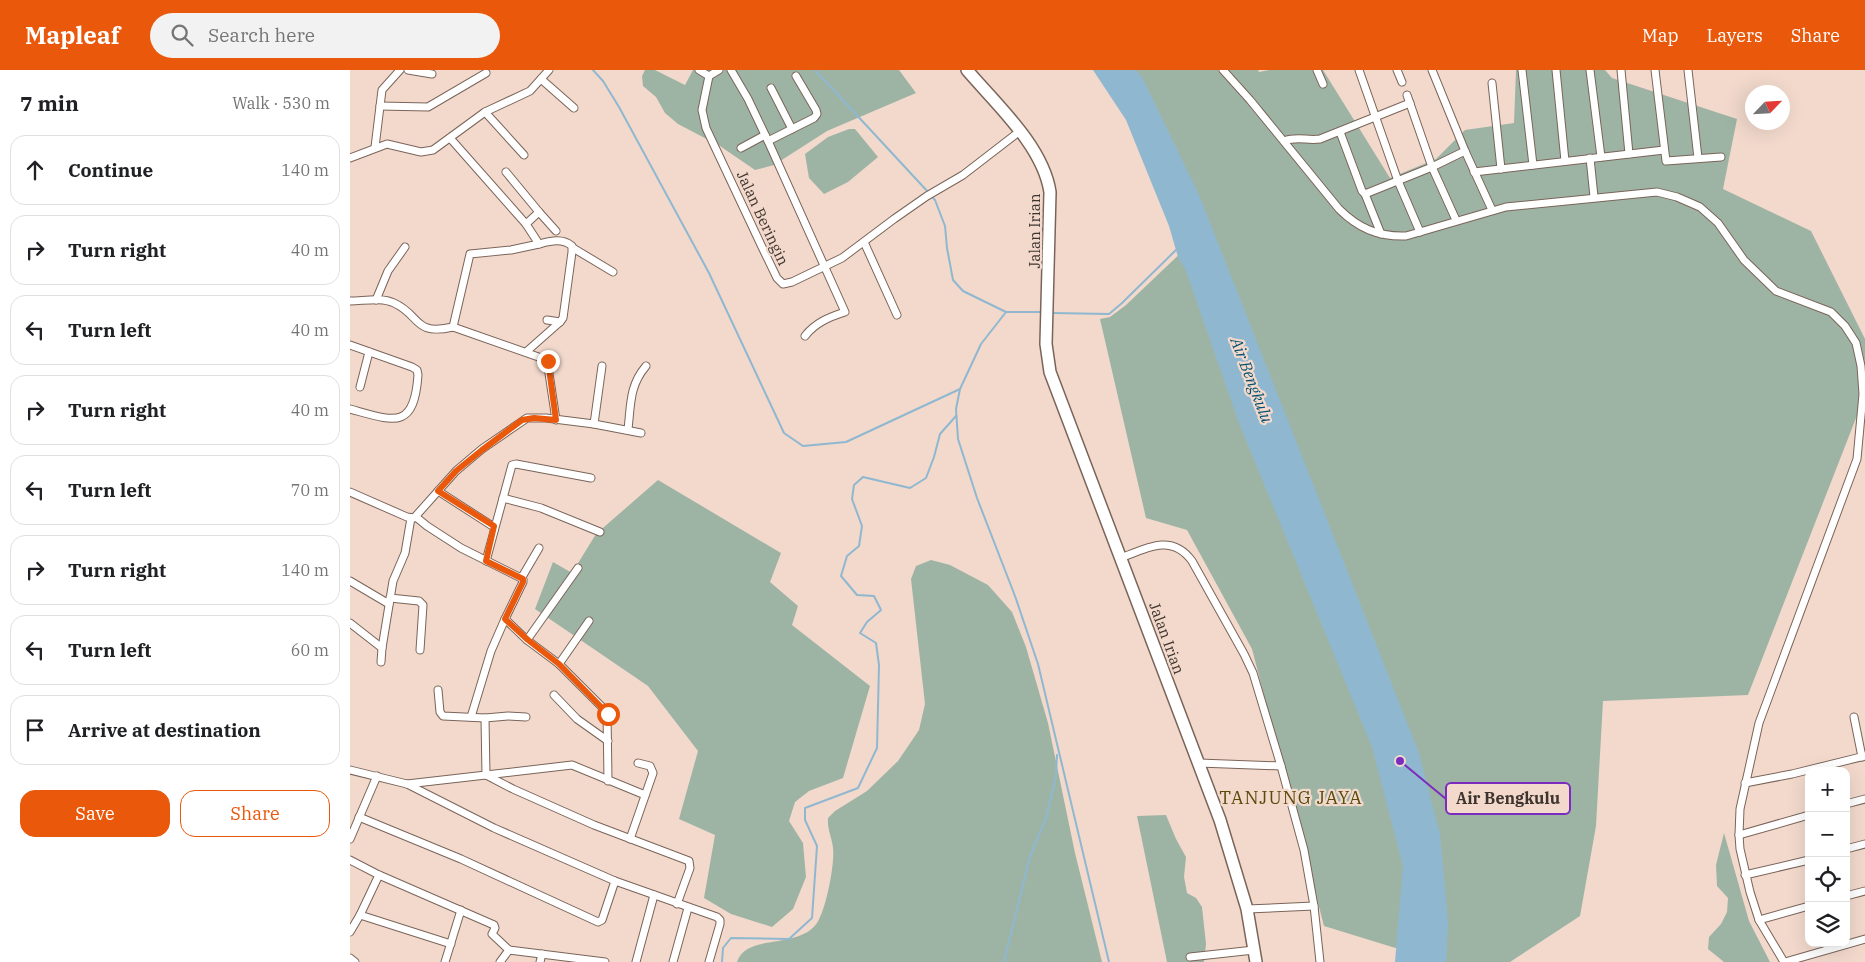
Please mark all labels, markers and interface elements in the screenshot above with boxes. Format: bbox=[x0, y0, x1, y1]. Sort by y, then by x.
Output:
search box bbox=[150, 13, 500, 58]
text: Mapleaf bbox=[25, 19, 120, 51]
icon: search bbox=[168, 21, 196, 49]
text: Search here bbox=[208, 23, 315, 47]
text: Map bbox=[1642, 24, 1679, 47]
text: Layers bbox=[1707, 24, 1763, 47]
text: Share bbox=[1791, 24, 1840, 47]
north arrow bbox=[1745, 85, 1790, 130]
text: 7 min bbox=[20, 89, 79, 117]
text: Walk · 530 m bbox=[232, 93, 330, 113]
icon: ahead bbox=[21, 156, 49, 184]
text: Continue bbox=[68, 158, 153, 182]
text: 140 m bbox=[281, 160, 329, 180]
street label: Jalan Beringin bbox=[733, 168, 793, 269]
street label: Jalan Irian bbox=[1025, 193, 1044, 269]
icon: right bbox=[21, 236, 49, 264]
text: Turn right bbox=[68, 238, 166, 262]
text: 40 m bbox=[291, 240, 329, 260]
icon: left bbox=[21, 316, 49, 344]
text: Turn left bbox=[68, 318, 151, 342]
text: 40 m bbox=[291, 320, 329, 340]
water label: Air Bengkulu bbox=[1226, 334, 1277, 426]
route end bbox=[537, 350, 560, 373]
icon: right bbox=[21, 396, 49, 424]
text: Turn right bbox=[68, 398, 166, 422]
text: 40 m bbox=[291, 400, 329, 420]
icon: left bbox=[21, 476, 49, 504]
text: Turn left bbox=[68, 478, 151, 502]
text: 70 m bbox=[291, 480, 329, 500]
icon: right bbox=[21, 556, 49, 584]
text: Turn right bbox=[68, 558, 166, 582]
text: 140 m bbox=[281, 560, 329, 580]
street label: Jalan Irian bbox=[1145, 599, 1189, 677]
icon: left bbox=[21, 636, 49, 664]
text: Turn left bbox=[68, 638, 151, 662]
text: 60 m bbox=[291, 640, 329, 660]
route start bbox=[597, 703, 620, 726]
icon: arrive bbox=[21, 716, 49, 744]
text: Arrive at destination bbox=[68, 718, 261, 742]
map controls bbox=[1805, 767, 1850, 947]
button: + bbox=[1805, 767, 1850, 812]
callout: Air Bengkulu bbox=[1446, 783, 1570, 814]
district label: TANJUNG JAYA bbox=[1219, 786, 1363, 809]
text: Air Bengkulu bbox=[1456, 788, 1560, 808]
button: Save bbox=[20, 790, 170, 837]
button: Share bbox=[180, 790, 330, 837]
button: − bbox=[1805, 812, 1850, 857]
button: locate bbox=[1805, 857, 1850, 902]
button: layers bbox=[1805, 902, 1850, 947]

